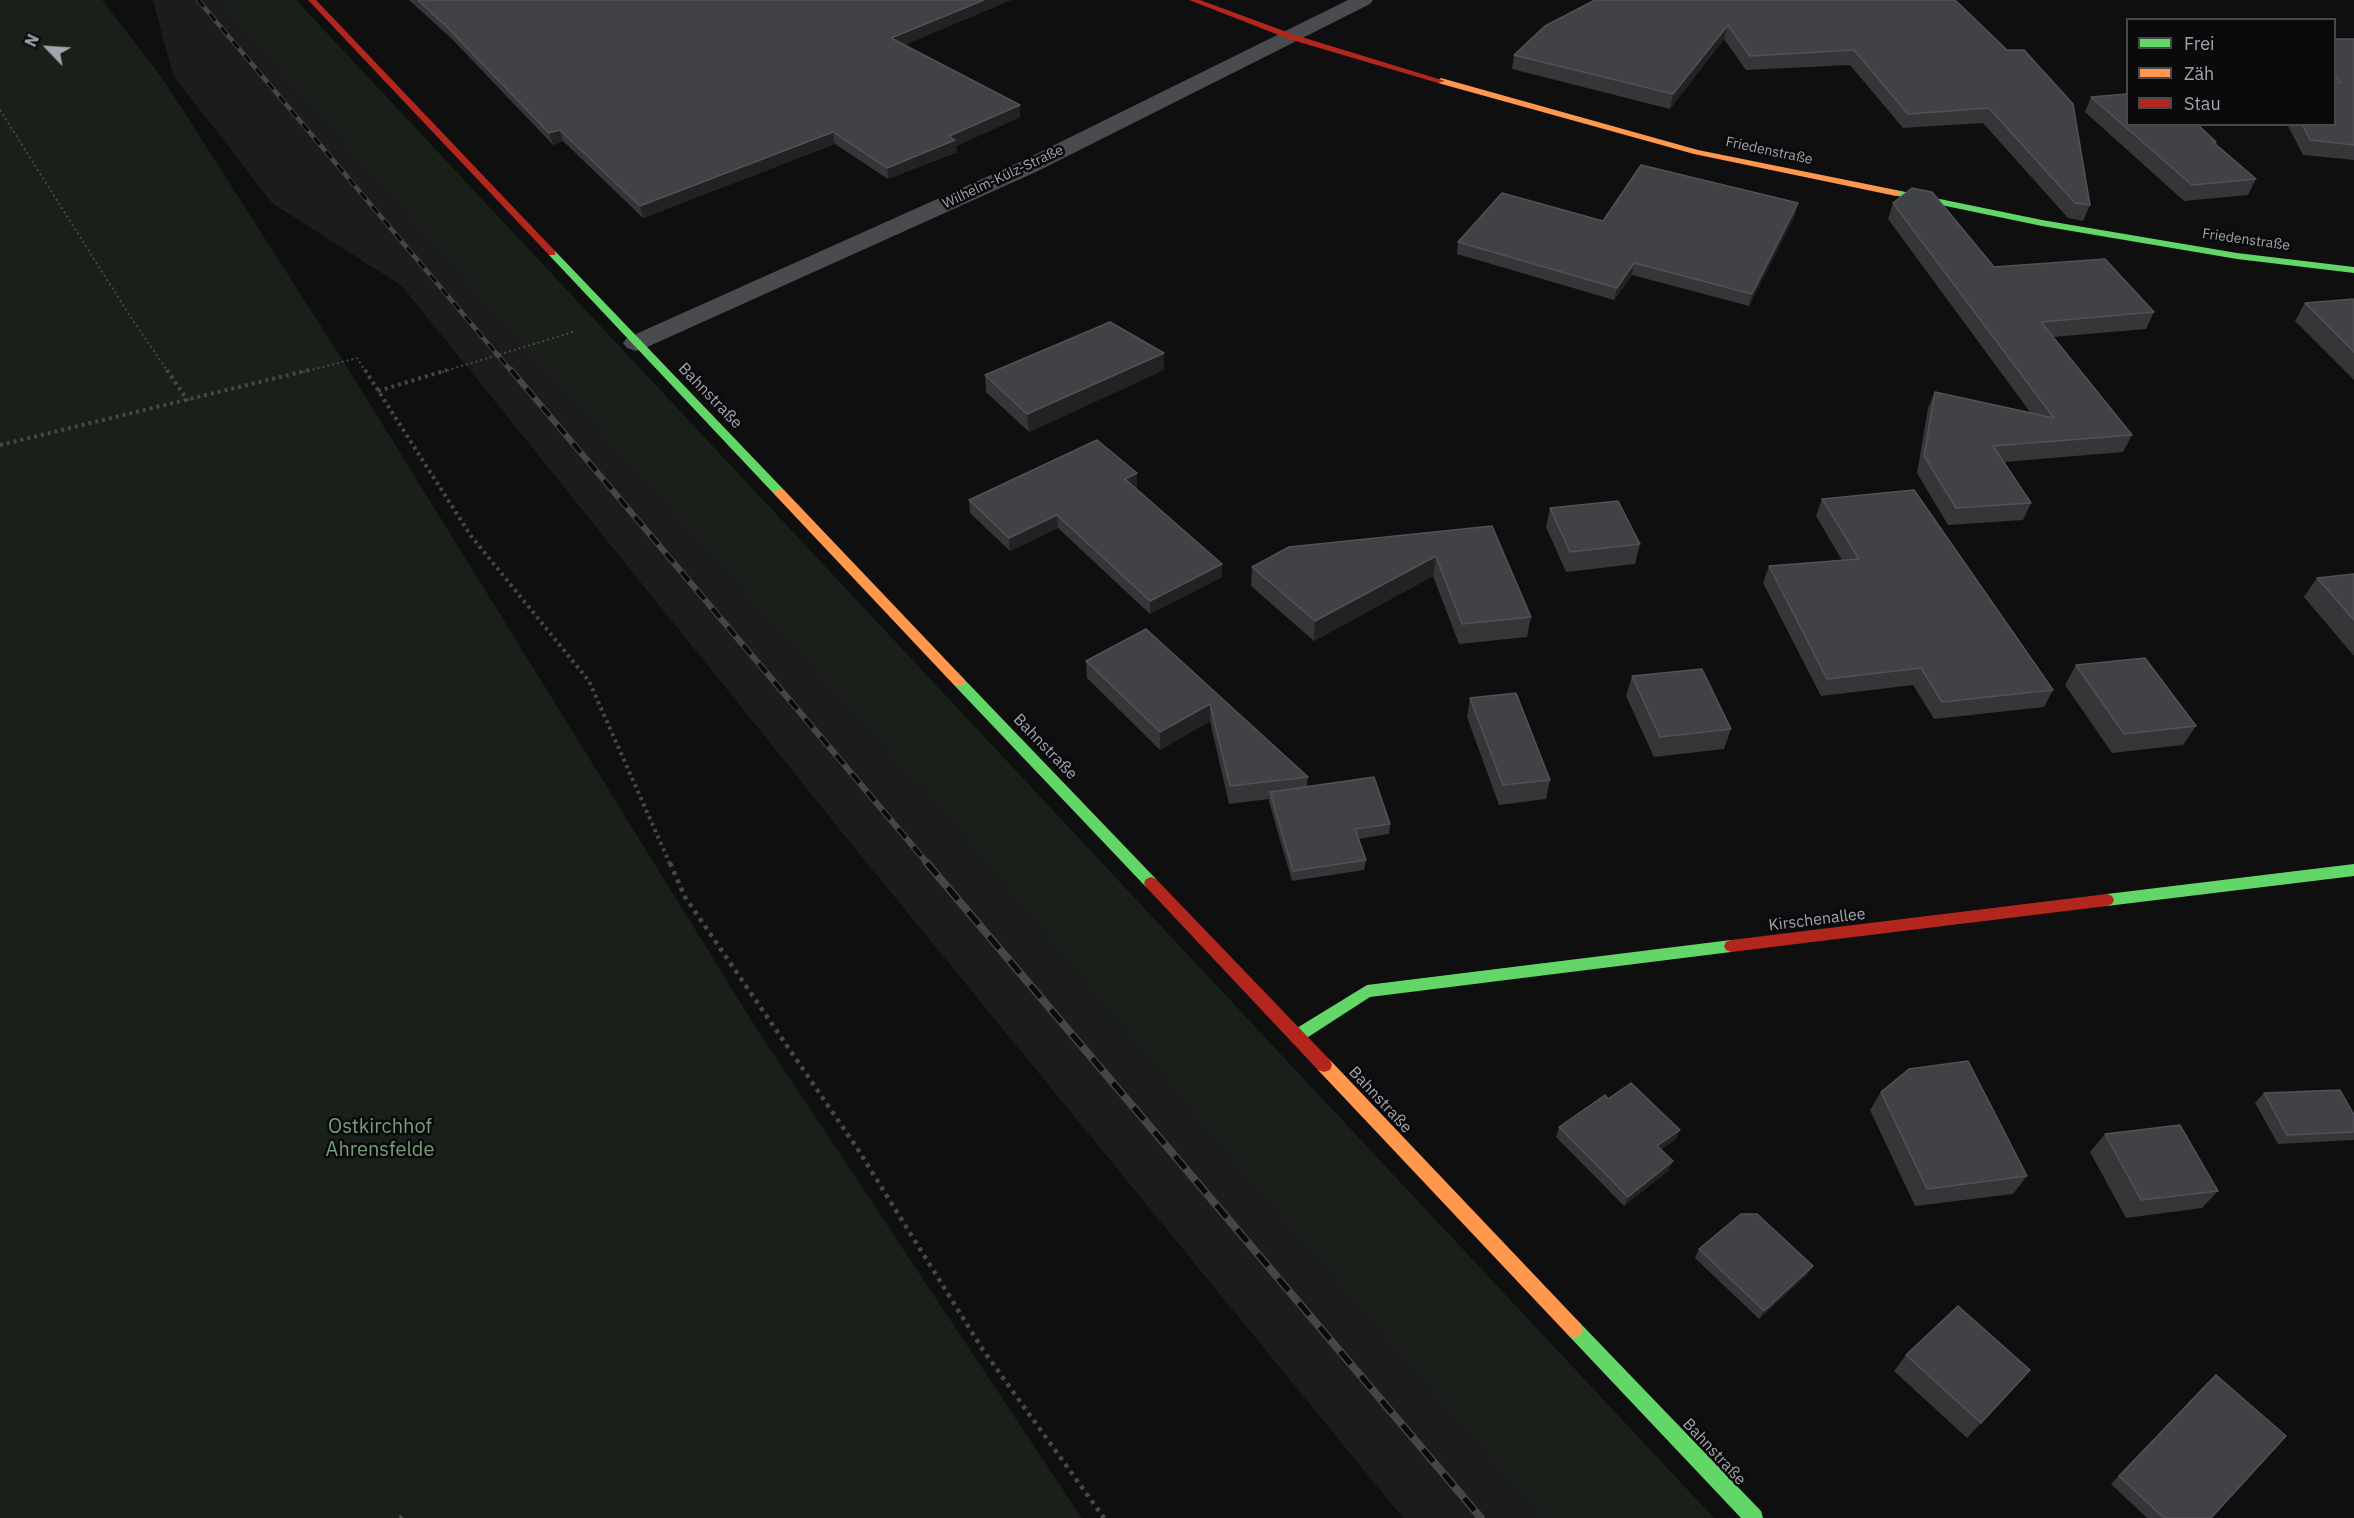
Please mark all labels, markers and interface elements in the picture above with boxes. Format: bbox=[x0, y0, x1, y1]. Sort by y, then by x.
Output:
north arrow bbox=[18, 18, 78, 78]
legend bbox=[2126, 18, 2336, 126]
text: N bbox=[20, 31, 43, 50]
text: Frei bbox=[2184, 32, 2215, 55]
text: Zäh bbox=[2184, 62, 2214, 85]
text: Stau bbox=[2184, 92, 2221, 115]
street label: Friedenstraße bbox=[1724, 134, 1814, 168]
street label: Wilhelm-Külz-Straße bbox=[940, 142, 1066, 212]
street label: Friedenstraße bbox=[2201, 226, 2291, 254]
street label: Bahnstraße bbox=[674, 359, 746, 433]
street label: Bahnstraße bbox=[1009, 710, 1081, 784]
street label: Kirschenallee bbox=[1767, 905, 1867, 935]
street label: Bahnstraße bbox=[1344, 1063, 1416, 1137]
park label: Ostkirchhof Ahrensfelde bbox=[326, 1115, 434, 1162]
street label: Bahnstraße bbox=[1678, 1415, 1750, 1489]

